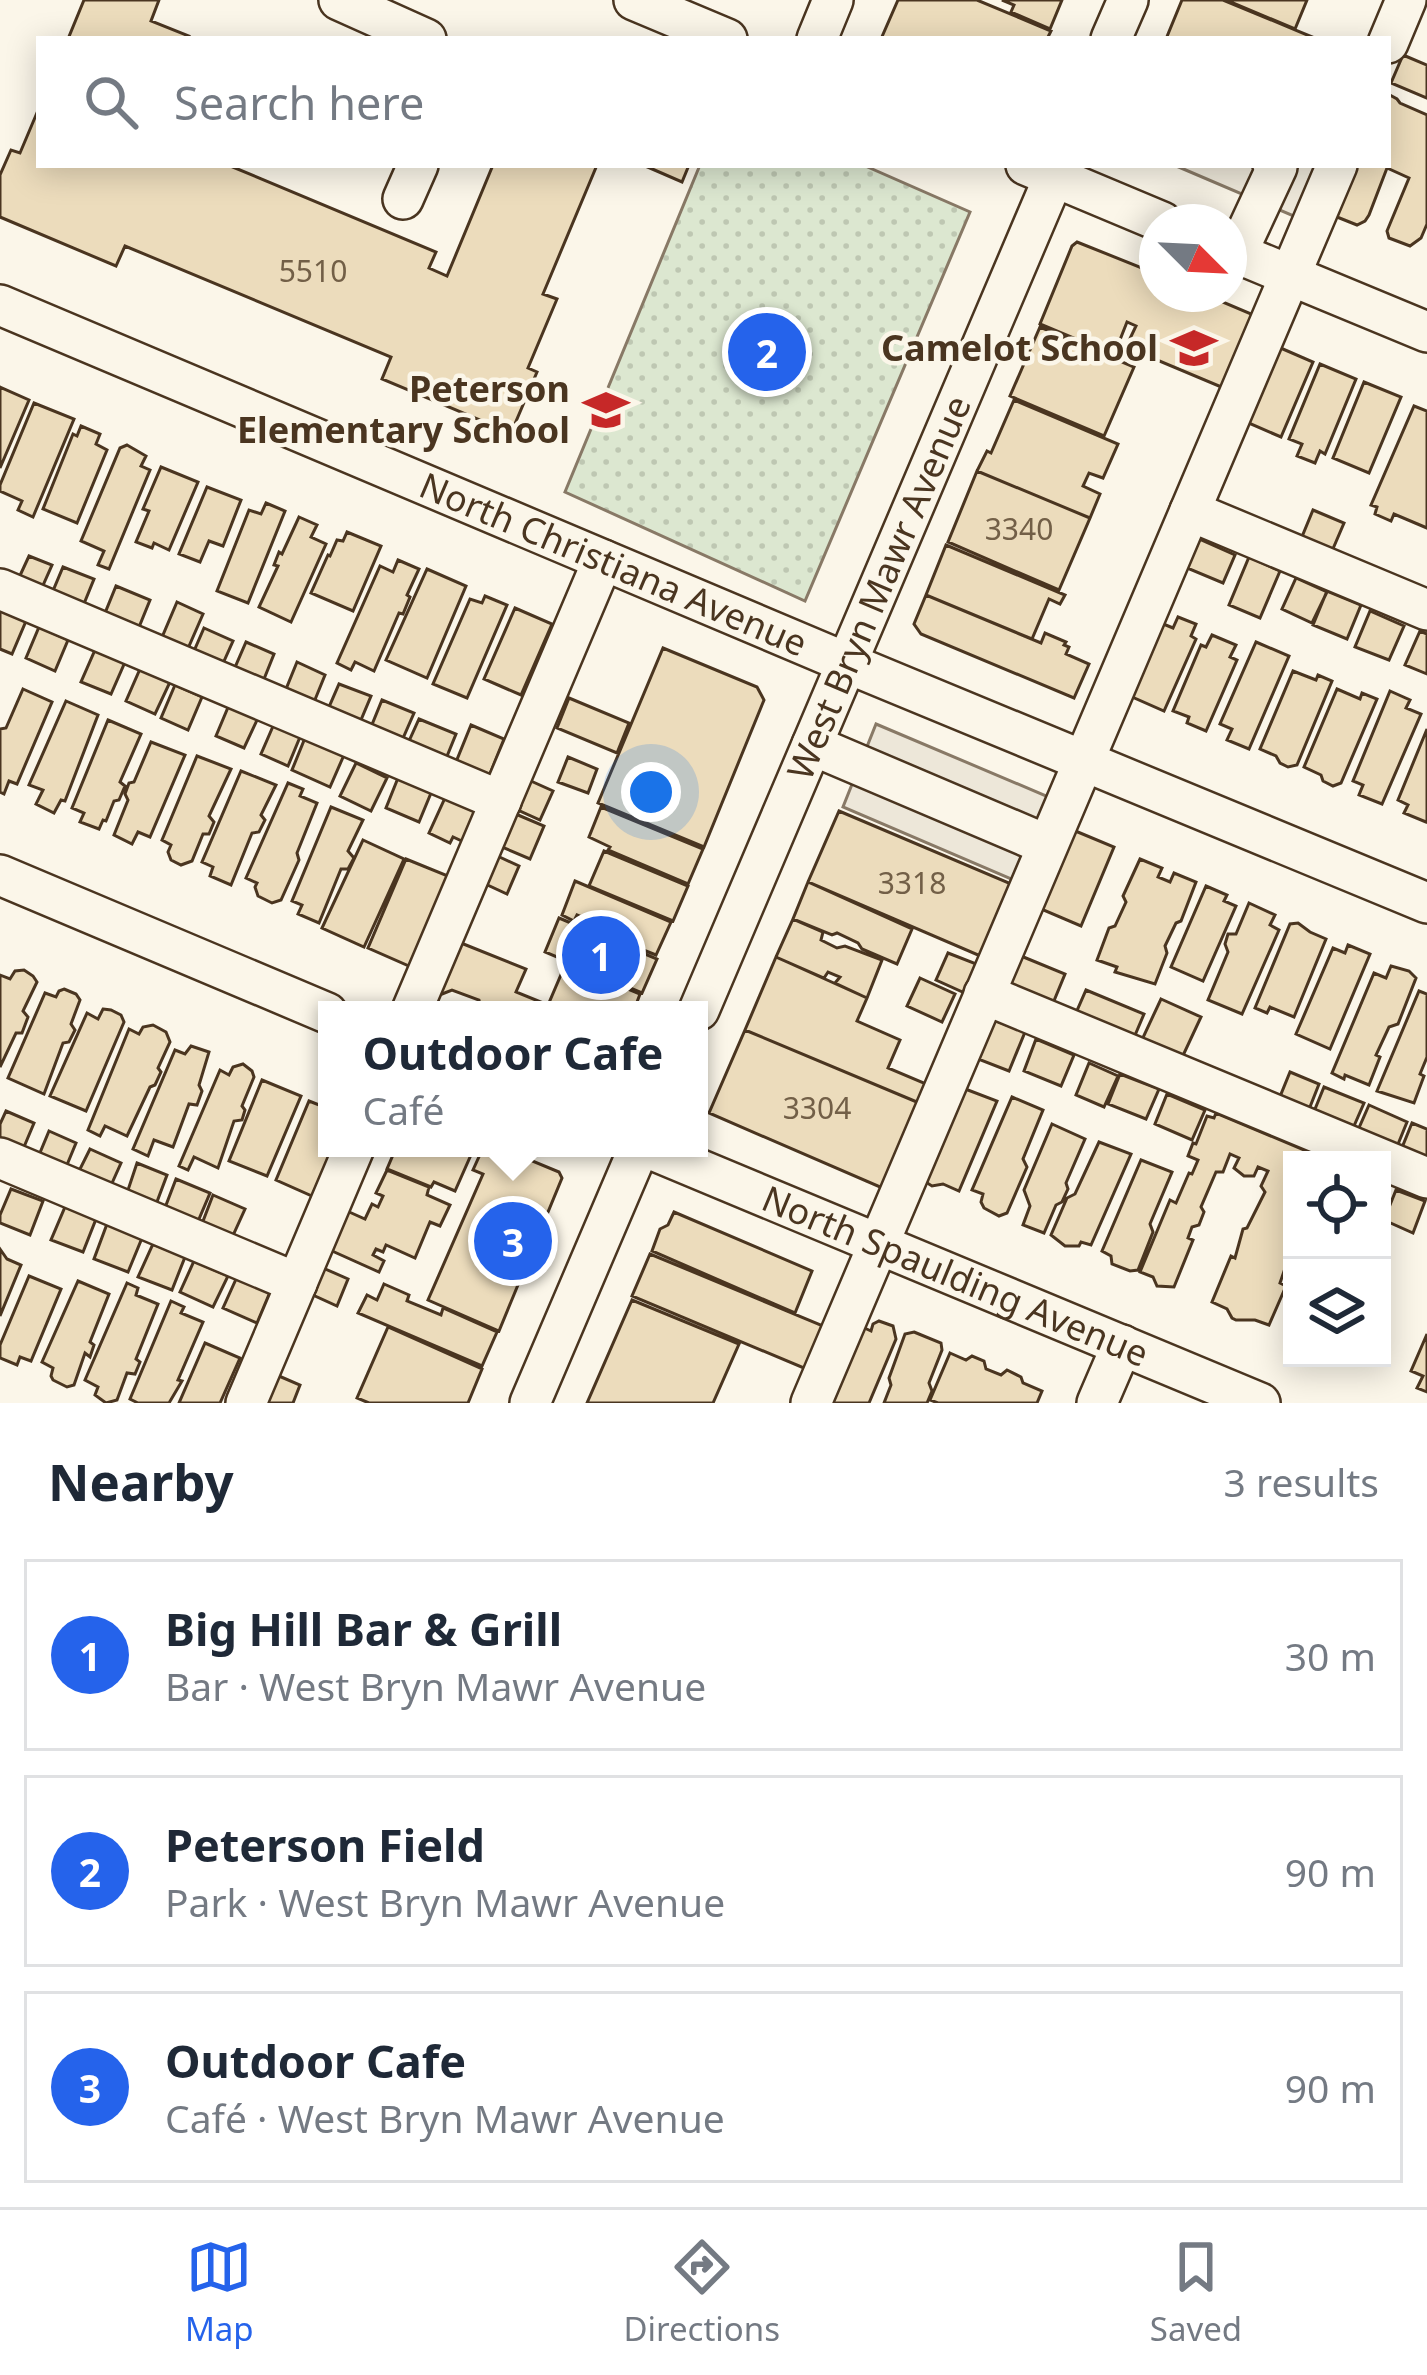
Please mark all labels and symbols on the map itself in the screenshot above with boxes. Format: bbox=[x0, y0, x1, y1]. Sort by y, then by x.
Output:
north arrow bbox=[1139, 204, 1247, 312]
house number: 5510 bbox=[279, 250, 347, 291]
pin: 2 bbox=[728, 307, 806, 397]
place label: Camelot School bbox=[881, 323, 1158, 372]
school or university icon: Camelot School bbox=[1169, 323, 1219, 373]
place label: Peterson Elementary School bbox=[237, 364, 570, 454]
school or university icon: Peterson Elementary School bbox=[581, 385, 631, 435]
street label: West Bryn Mawr Avenue bbox=[775, 388, 982, 787]
street label: North Christiana Avenue bbox=[413, 460, 815, 667]
house number: 3340 bbox=[985, 508, 1053, 549]
your location bbox=[621, 762, 681, 822]
house number: 3318 bbox=[878, 862, 946, 903]
pin: 1 bbox=[562, 910, 640, 1000]
house number: 3304 bbox=[783, 1087, 851, 1128]
street label: North Spaulding Avenue bbox=[755, 1173, 1156, 1378]
pin: 3 bbox=[474, 1196, 552, 1286]

